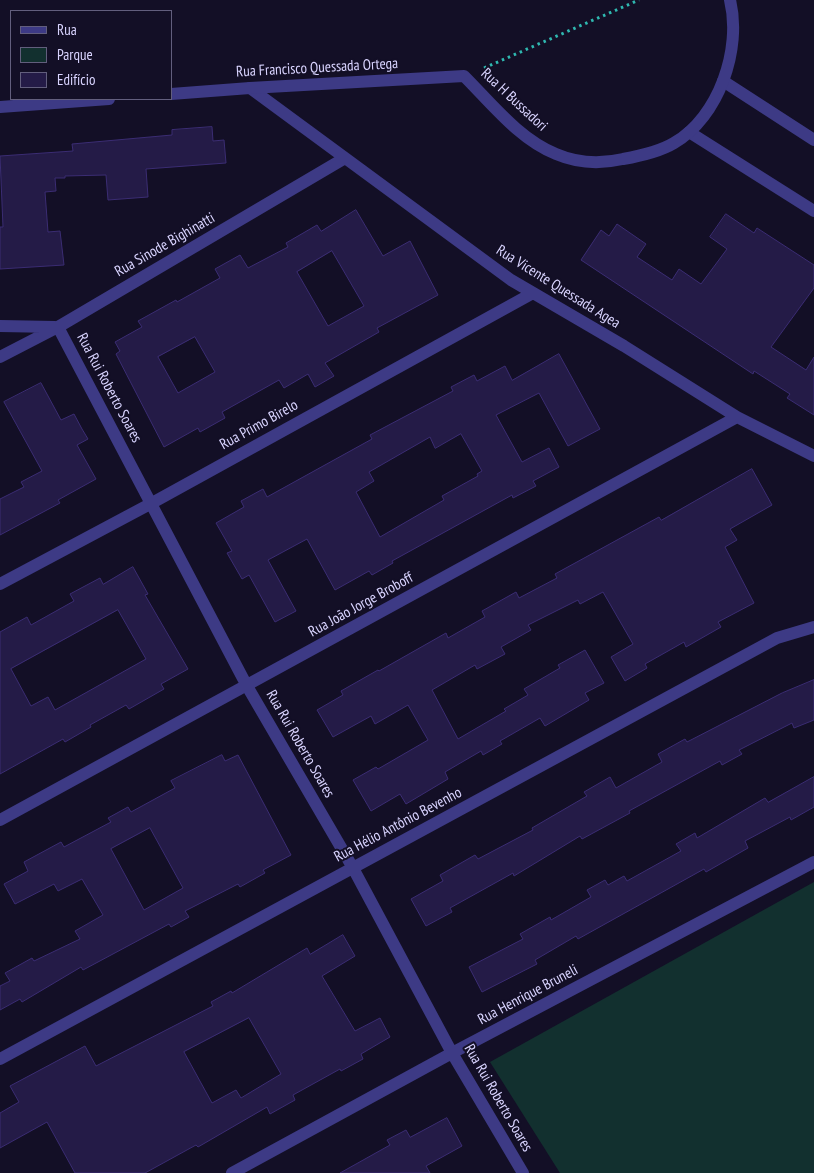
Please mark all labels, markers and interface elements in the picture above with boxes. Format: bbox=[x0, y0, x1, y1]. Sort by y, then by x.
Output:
legend bbox=[10, 10, 172, 100]
text: Rua bbox=[57, 20, 77, 39]
text: Parque bbox=[57, 45, 93, 64]
street label: Rua Francisco Quessada Ortega bbox=[236, 55, 398, 81]
street label: Rua H Bussadori bbox=[477, 65, 551, 135]
text: Edifício bbox=[57, 70, 95, 89]
street label: Rua Sinode Bighinatti bbox=[112, 209, 218, 281]
street label: Rua Vicente Quessada Agea bbox=[493, 242, 623, 332]
street label: Rua Rui Roberto Soares bbox=[73, 330, 145, 446]
street label: Rua Primo Birelo bbox=[217, 396, 301, 454]
street label: Rua João Jorge Broboff bbox=[306, 569, 416, 641]
street label: Rua Rui Roberto Soares bbox=[262, 687, 338, 801]
street label: Rua Hélio Antônio Bevenho bbox=[331, 784, 465, 866]
street label: Rua Henrique Bruneli bbox=[475, 961, 581, 1029]
street label: Rua Rui Roberto Soares bbox=[460, 1041, 536, 1155]

